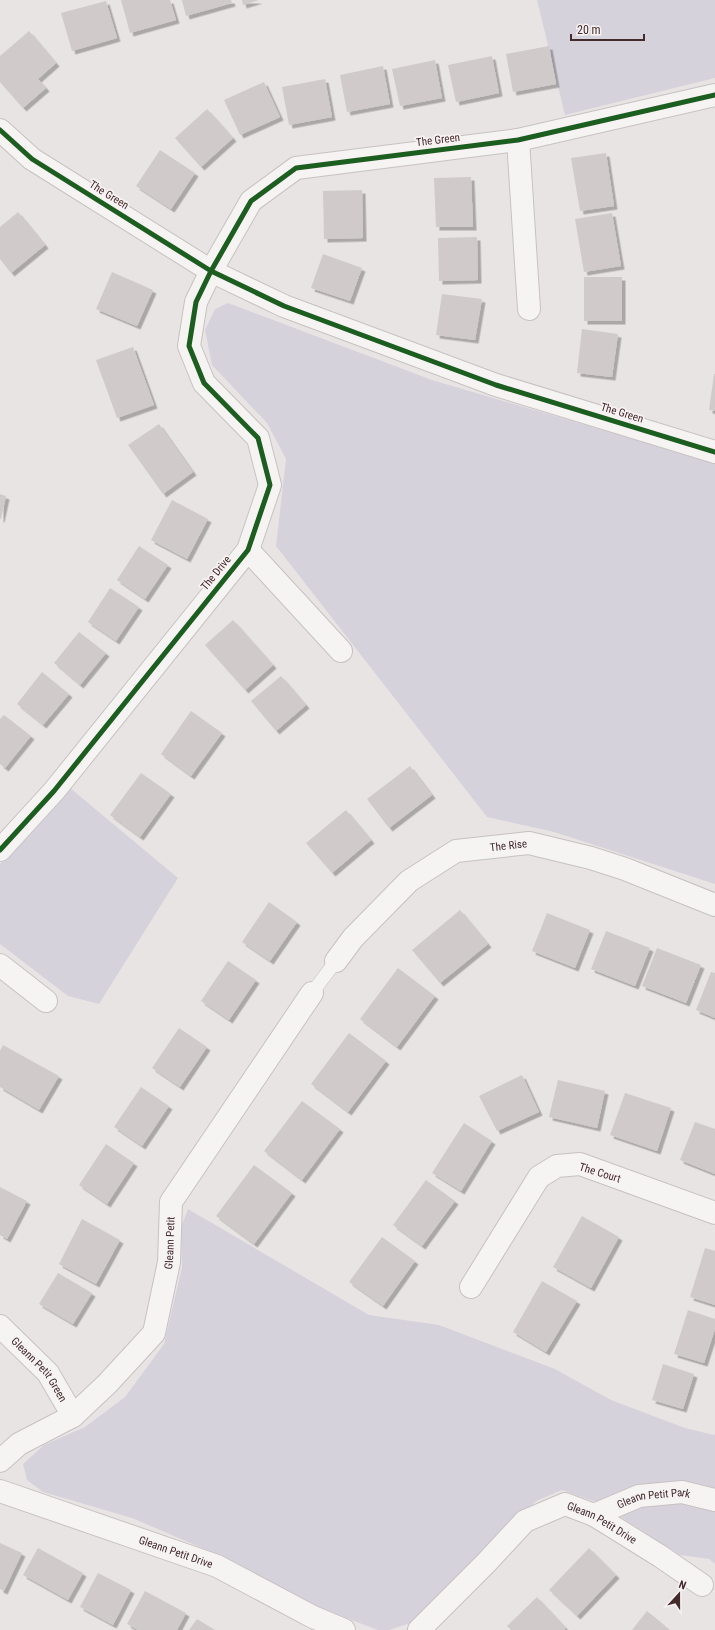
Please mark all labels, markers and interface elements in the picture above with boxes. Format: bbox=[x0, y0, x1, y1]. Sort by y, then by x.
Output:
scale bar bbox=[571, 16, 644, 42]
text: 20 m bbox=[577, 23, 601, 37]
street label: The Green bbox=[415, 131, 461, 149]
street label: The Green bbox=[87, 178, 131, 212]
street label: The Green bbox=[599, 400, 645, 426]
street label: The Drive bbox=[198, 553, 234, 593]
street label: The Rise bbox=[489, 837, 528, 854]
street label: The Court bbox=[578, 1161, 622, 1185]
street label: Gleann Petit bbox=[161, 1216, 177, 1271]
street label: Gleann Petit Green bbox=[9, 1334, 70, 1404]
street label: Gleann Petit Park bbox=[615, 1486, 692, 1511]
street label: Gleann Petit Drive bbox=[565, 1499, 639, 1546]
street label: Gleann Petit Drive bbox=[137, 1533, 214, 1571]
north arrow bbox=[659, 1574, 699, 1614]
text: N bbox=[677, 1578, 688, 1592]

